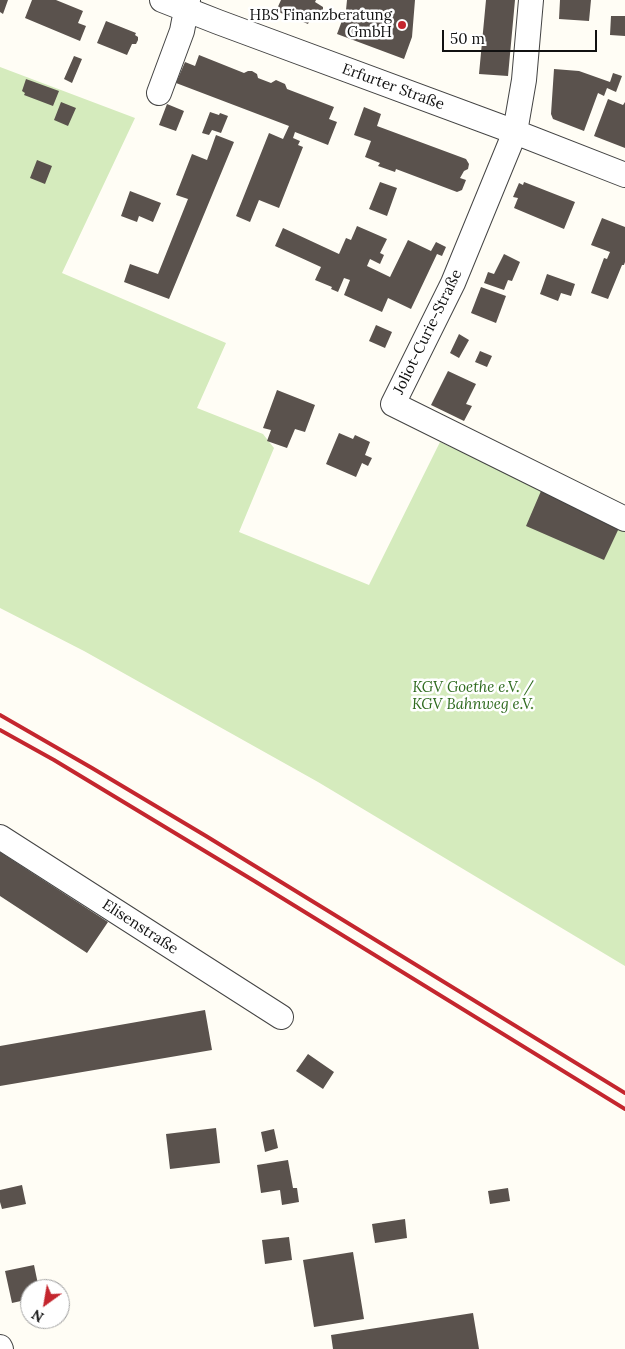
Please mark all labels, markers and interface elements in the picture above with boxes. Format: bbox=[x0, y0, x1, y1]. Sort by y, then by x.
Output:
place label: HBS Finanzberatung GmbH bbox=[250, 7, 392, 42]
marker: HBS Finanzberatung GmbH bbox=[396, 19, 408, 31]
scale bar bbox=[445, 20, 600, 52]
text: 50 m bbox=[450, 29, 485, 48]
street label: Erfurter Straße bbox=[339, 60, 447, 114]
street label: Joliot-Curie-Straße bbox=[390, 267, 466, 397]
park label: KGV Goethe e.V. / KGV Bahnweg e.V. bbox=[412, 679, 534, 714]
street label: Elisenstraße bbox=[99, 896, 181, 958]
north arrow bbox=[20, 1279, 70, 1329]
text: N bbox=[28, 1305, 47, 1326]

